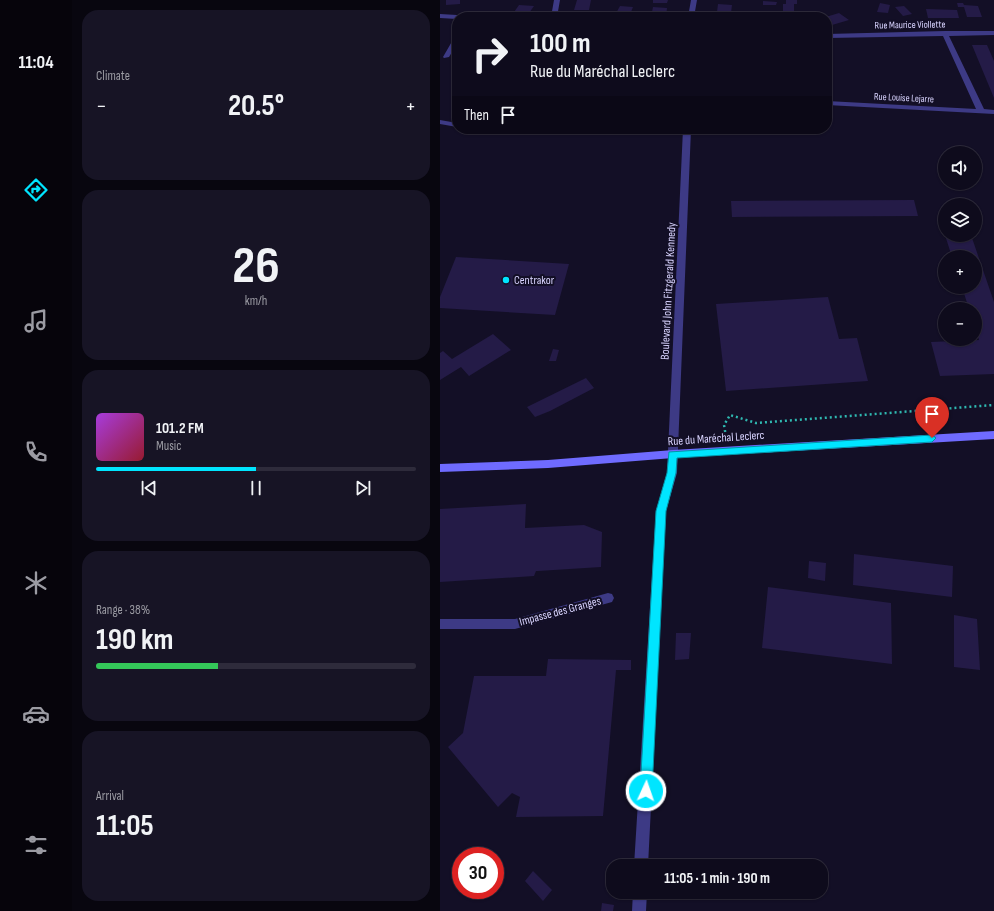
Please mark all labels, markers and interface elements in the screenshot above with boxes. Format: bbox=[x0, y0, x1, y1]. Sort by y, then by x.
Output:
street label: Rue Maurice Viollette bbox=[874, 18, 946, 32]
text: 100 m bbox=[530, 27, 591, 60]
icon: right bbox=[464, 28, 516, 80]
text: 11:04 bbox=[18, 52, 54, 73]
text: Rue du Maréchal Leclerc bbox=[530, 61, 675, 82]
text: Climate bbox=[96, 68, 130, 84]
text: 20.5° bbox=[228, 88, 284, 124]
street label: Rue Louise Lejarre bbox=[874, 90, 934, 106]
text: − bbox=[96, 93, 107, 120]
text: + bbox=[405, 93, 416, 120]
icon: arrive bbox=[497, 104, 519, 126]
text: Then bbox=[464, 106, 489, 125]
map controls bbox=[938, 146, 982, 346]
button: sound bbox=[938, 146, 982, 190]
icon: directions bbox=[22, 176, 50, 204]
button: layers bbox=[938, 198, 982, 242]
street label: Boulevard John Fitzgerald Kennedy bbox=[657, 222, 680, 360]
text: 26 bbox=[232, 235, 280, 298]
button: + bbox=[938, 250, 982, 294]
place label: Centrakor bbox=[514, 273, 555, 288]
marker: Centrakor bbox=[501, 275, 511, 285]
text: km/h bbox=[245, 293, 267, 309]
button: − bbox=[938, 302, 982, 346]
icon: music bbox=[22, 307, 50, 335]
pin bbox=[915, 397, 949, 438]
icon: arrive bbox=[921, 403, 943, 425]
text: 101.2 FM bbox=[156, 419, 204, 438]
street label: Rue du Maréchal Leclerc bbox=[667, 428, 765, 449]
icon: phone bbox=[22, 438, 50, 466]
text: Music bbox=[156, 438, 181, 454]
icon: previous bbox=[138, 477, 160, 499]
icon: pause bbox=[245, 477, 267, 499]
icon: next bbox=[352, 477, 374, 499]
icon: climate bbox=[22, 569, 50, 597]
street label: Impasse des Granges bbox=[518, 593, 603, 630]
text: Range · 38% bbox=[96, 602, 150, 618]
text: 190 km bbox=[96, 622, 174, 658]
icon: car bbox=[22, 700, 50, 728]
position arrow bbox=[625, 770, 667, 812]
text: Arrival bbox=[96, 788, 124, 804]
text: 11:05 bbox=[96, 808, 154, 844]
icon: filters bbox=[22, 831, 50, 859]
speed limit sign: 30 bbox=[452, 847, 504, 899]
text: 11:05 · 1 min · 190 m bbox=[664, 869, 770, 888]

